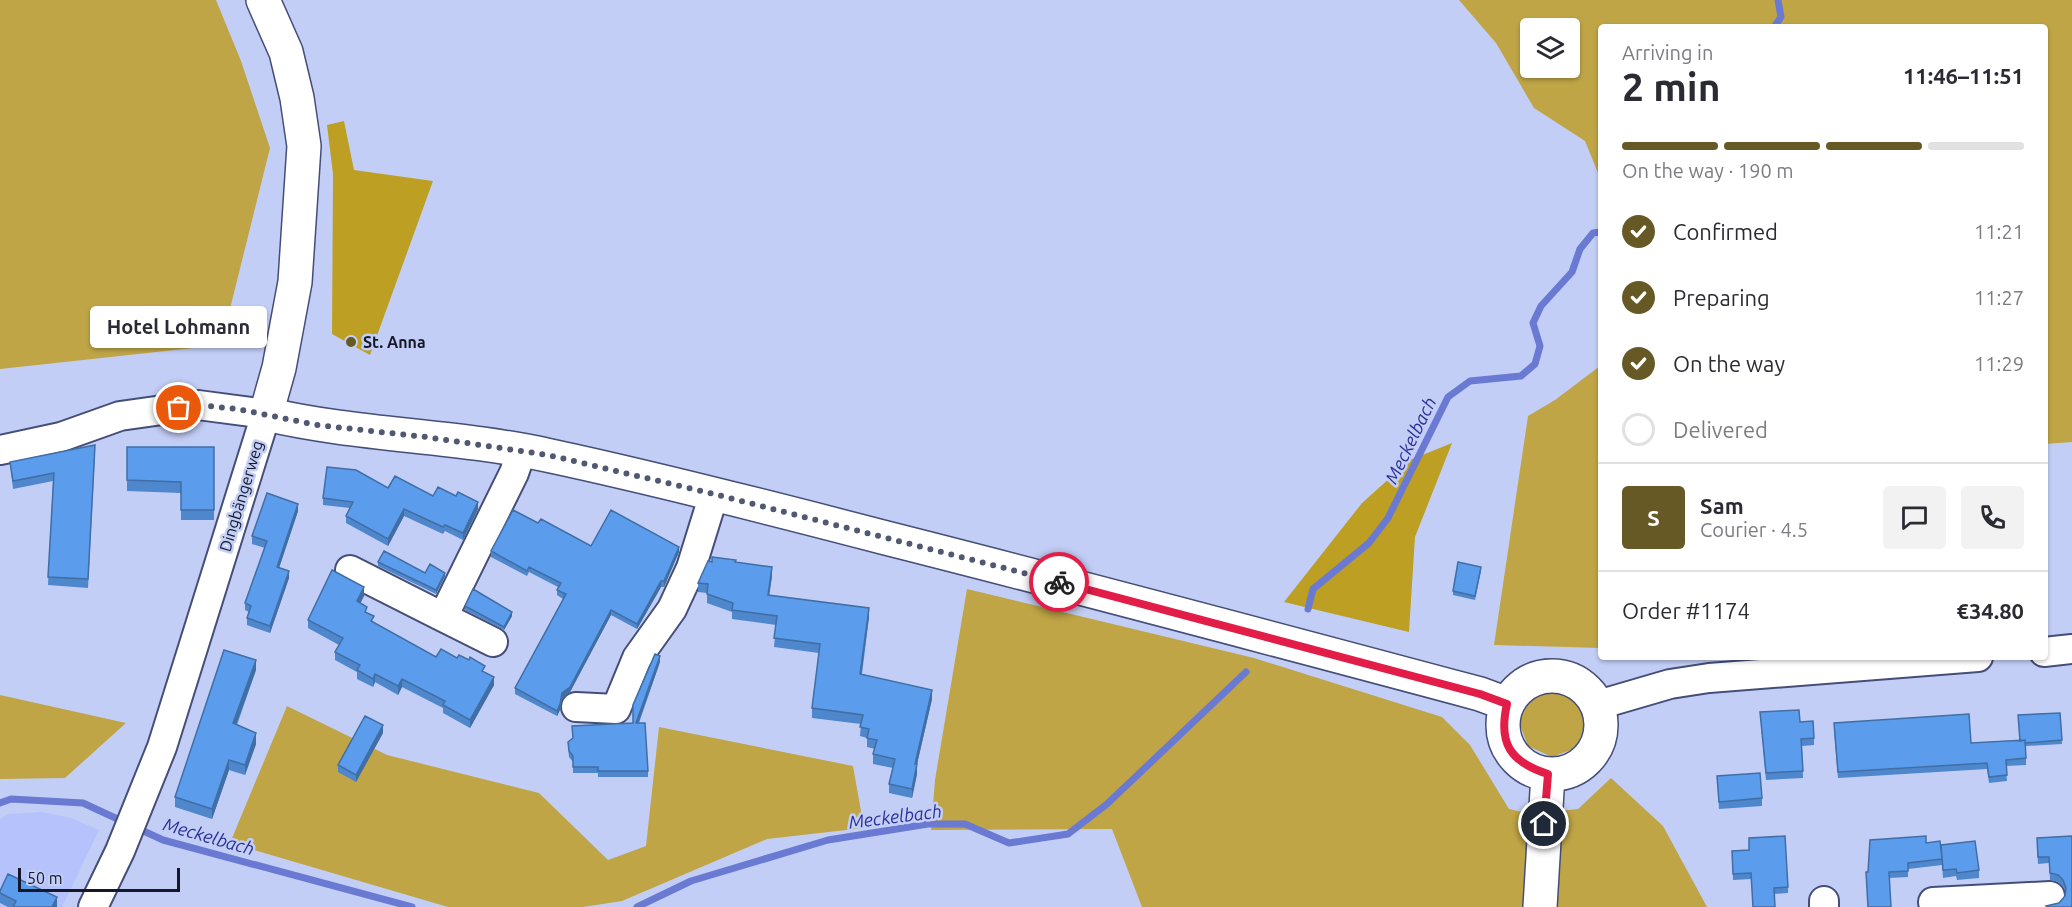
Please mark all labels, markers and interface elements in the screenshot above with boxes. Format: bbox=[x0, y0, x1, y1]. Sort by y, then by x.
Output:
map controls bbox=[1520, 18, 1580, 78]
button: layers bbox=[1520, 18, 1580, 78]
text: Arriving in bbox=[1622, 41, 1713, 64]
text: 11:46–11:51 bbox=[1903, 63, 2024, 88]
text: 2 min bbox=[1622, 65, 1721, 108]
text: On the way · 190 m bbox=[1622, 159, 1794, 182]
icon: check bbox=[1622, 215, 1655, 248]
text: Confirmed bbox=[1673, 219, 1778, 244]
text: 11:21 bbox=[1974, 220, 2024, 243]
icon: check bbox=[1622, 281, 1655, 314]
text: Preparing bbox=[1673, 285, 1770, 310]
text: 11:27 bbox=[1974, 286, 2024, 309]
callout: Hotel Lohmann bbox=[90, 306, 268, 348]
text: Hotel Lohmann bbox=[107, 315, 250, 338]
place label: St. Anna bbox=[363, 333, 426, 351]
marker: St. Anna bbox=[344, 335, 358, 349]
icon: check bbox=[1622, 347, 1655, 380]
text: On the way bbox=[1673, 351, 1785, 376]
text: 11:29 bbox=[1974, 352, 2024, 375]
pin bbox=[153, 382, 204, 433]
icon: bag bbox=[162, 391, 195, 424]
water label: Meckelbach bbox=[1380, 394, 1440, 486]
text: Delivered bbox=[1673, 417, 1768, 442]
street label: Dingbängerweg bbox=[216, 438, 266, 554]
button: chat bbox=[1883, 486, 1946, 549]
button: phone bbox=[1961, 486, 2024, 549]
text: Sam bbox=[1700, 493, 1744, 518]
text: S bbox=[1647, 505, 1660, 530]
text: Courier · 4.5 bbox=[1700, 518, 1808, 541]
courier bbox=[1029, 552, 1089, 612]
icon: bike bbox=[1043, 566, 1076, 599]
text: Order #1174 bbox=[1622, 598, 1750, 623]
text: €34.80 bbox=[1957, 598, 2024, 623]
pin bbox=[1518, 798, 1569, 849]
water label: Meckelbach bbox=[847, 800, 943, 832]
icon: home bbox=[1527, 807, 1560, 840]
water label: Meckelbach bbox=[161, 813, 257, 859]
scale bar bbox=[18, 865, 180, 892]
text: 50 m bbox=[27, 869, 63, 887]

